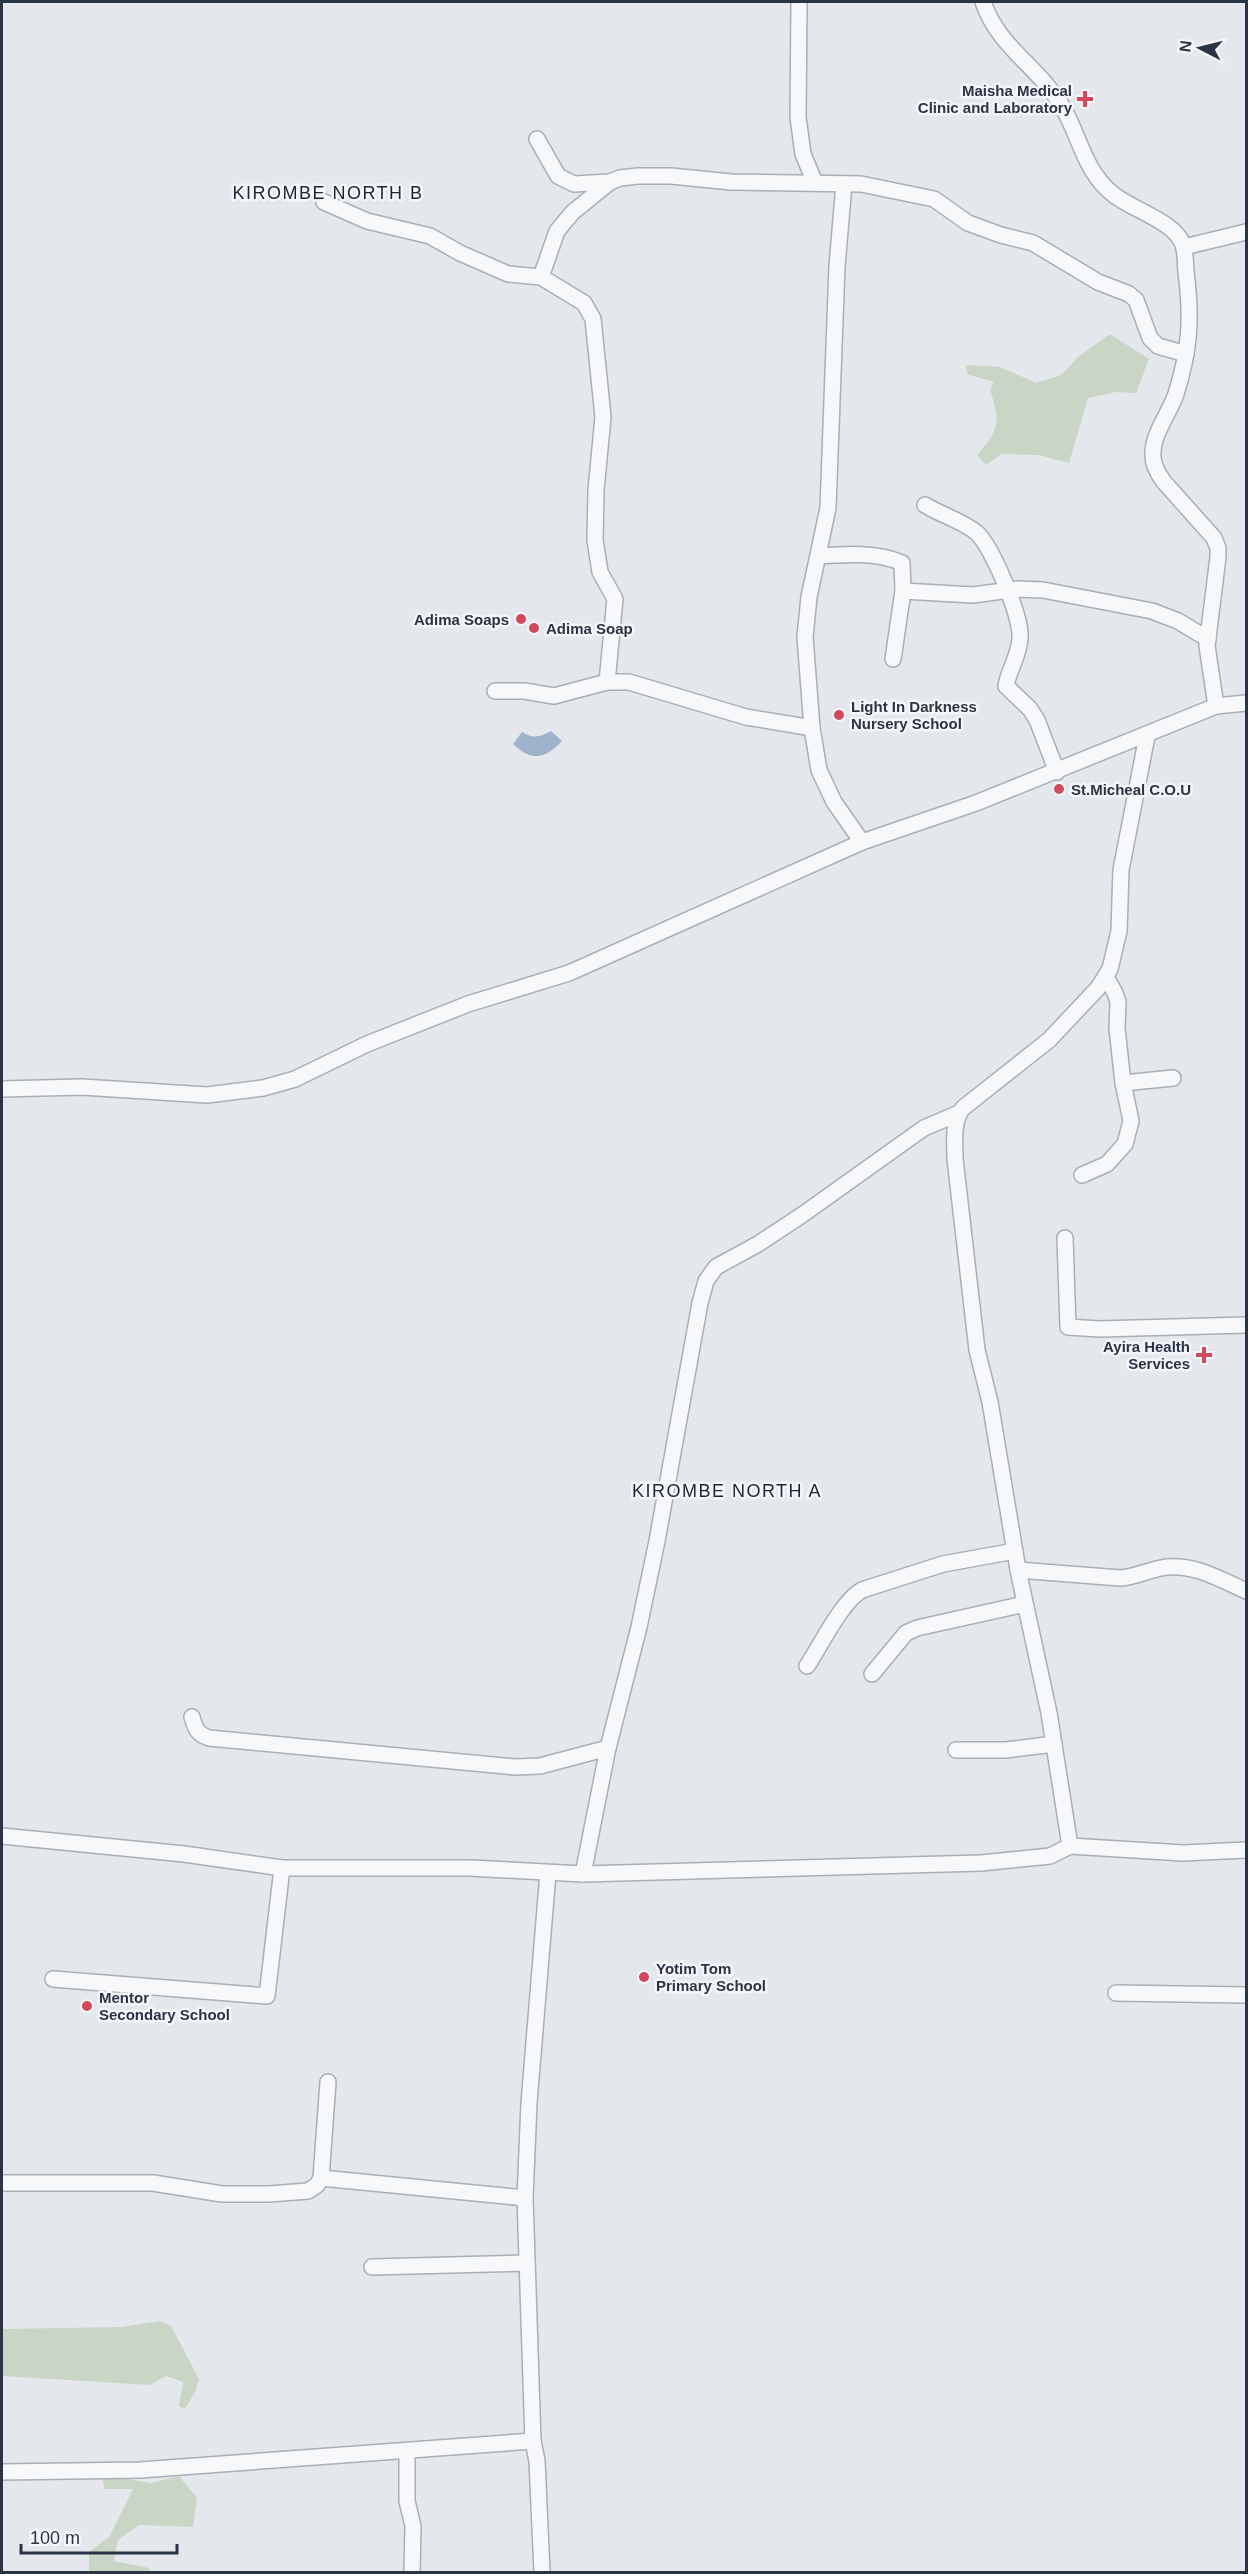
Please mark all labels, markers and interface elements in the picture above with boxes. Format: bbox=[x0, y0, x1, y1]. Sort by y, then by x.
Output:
north arrow bbox=[1170, 18, 1230, 78]
text: N bbox=[1176, 39, 1195, 53]
place label: Maisha Medical Clinic and Laboratory bbox=[918, 82, 1073, 116]
marker: Maisha Medical Clinic and Laboratory bbox=[1076, 90, 1094, 108]
district label: KIROMBE NORTH B bbox=[232, 183, 424, 203]
place label: Adima Soaps bbox=[414, 611, 509, 628]
marker: Adima Soaps bbox=[514, 612, 528, 626]
place label: Adima Soap bbox=[546, 620, 633, 637]
marker: Adima Soap bbox=[527, 621, 541, 635]
place label: Light In Darkness Nursery School bbox=[851, 698, 977, 732]
marker: Light In Darkness Nursery School bbox=[832, 708, 846, 722]
place label: St.Micheal C.O.U bbox=[1071, 781, 1191, 798]
marker: St.Micheal C.O.U bbox=[1052, 782, 1066, 796]
place label: Ayira Health Services bbox=[1103, 1338, 1190, 1372]
marker: Ayira Health Services bbox=[1195, 1346, 1213, 1364]
district label: KIROMBE NORTH A bbox=[632, 1481, 822, 1501]
place label: Yotim Tom Primary School bbox=[656, 1960, 766, 1994]
marker: Yotim Tom Primary School bbox=[637, 1970, 651, 1984]
place label: Mentor Secondary School bbox=[99, 1989, 230, 2023]
marker: Mentor Secondary School bbox=[80, 1999, 94, 2013]
scale bar bbox=[21, 2517, 177, 2555]
text: 100 m bbox=[30, 2528, 80, 2548]

